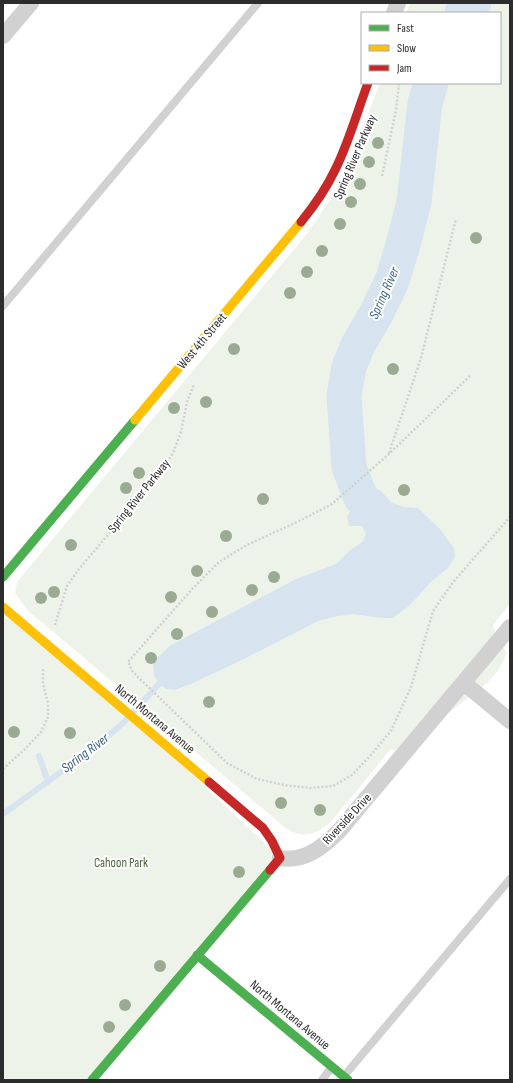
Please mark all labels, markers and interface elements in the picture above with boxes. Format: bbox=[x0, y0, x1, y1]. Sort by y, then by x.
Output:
legend bbox=[361, 12, 501, 84]
text: Fast bbox=[397, 21, 414, 36]
text: Slow bbox=[397, 41, 416, 56]
text: Jam bbox=[396, 61, 412, 76]
street label: Spring River Parkway bbox=[330, 112, 380, 202]
water label: Spring River bbox=[365, 263, 403, 322]
street label: West 4th Street bbox=[174, 310, 230, 372]
street label: Spring River Parkway bbox=[104, 456, 174, 536]
street label: North Montana Avenue bbox=[112, 681, 198, 757]
water label: Spring River bbox=[58, 729, 113, 776]
street label: Riverside Drive bbox=[319, 790, 375, 848]
park label: Cahoon Park bbox=[94, 855, 148, 871]
street label: North Montana Avenue bbox=[247, 977, 333, 1053]

